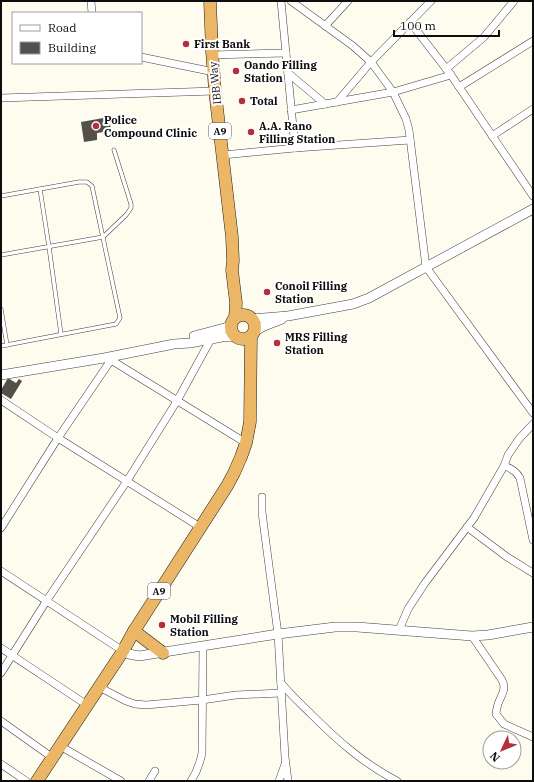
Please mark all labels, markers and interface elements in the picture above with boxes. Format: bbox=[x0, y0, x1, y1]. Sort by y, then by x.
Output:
legend bbox=[12, 12, 142, 64]
scale bar bbox=[394, 12, 499, 38]
text: 100 m bbox=[400, 18, 436, 33]
text: Road bbox=[48, 20, 77, 35]
place label: First Bank bbox=[194, 37, 250, 51]
marker: First Bank bbox=[181, 39, 191, 49]
text: Building bbox=[48, 40, 96, 55]
place label: Oando Filling Station bbox=[244, 58, 317, 85]
street label: IBB Way bbox=[206, 61, 224, 105]
marker: Oando Filling Station bbox=[231, 66, 241, 76]
place label: Total bbox=[250, 94, 278, 108]
marker: Total bbox=[237, 96, 247, 106]
place label: Police Compound Clinic bbox=[104, 113, 197, 140]
place label: A.A. Rano Filling Station bbox=[259, 119, 335, 146]
marker: Police Compound Clinic bbox=[91, 121, 101, 131]
road number: A9 bbox=[209, 123, 231, 139]
marker: A.A. Rano Filling Station bbox=[246, 127, 256, 137]
place label: Conoil Filling Station bbox=[275, 279, 348, 306]
marker: Conoil Filling Station bbox=[262, 287, 272, 297]
place label: MRS Filling Station bbox=[285, 330, 348, 357]
marker: MRS Filling Station bbox=[272, 338, 282, 348]
road number: A9 bbox=[148, 583, 170, 599]
place label: Mobil Filling Station bbox=[170, 612, 239, 639]
marker: Mobil Filling Station bbox=[157, 620, 167, 630]
north arrow bbox=[482, 730, 522, 770]
text: N bbox=[487, 749, 503, 765]

